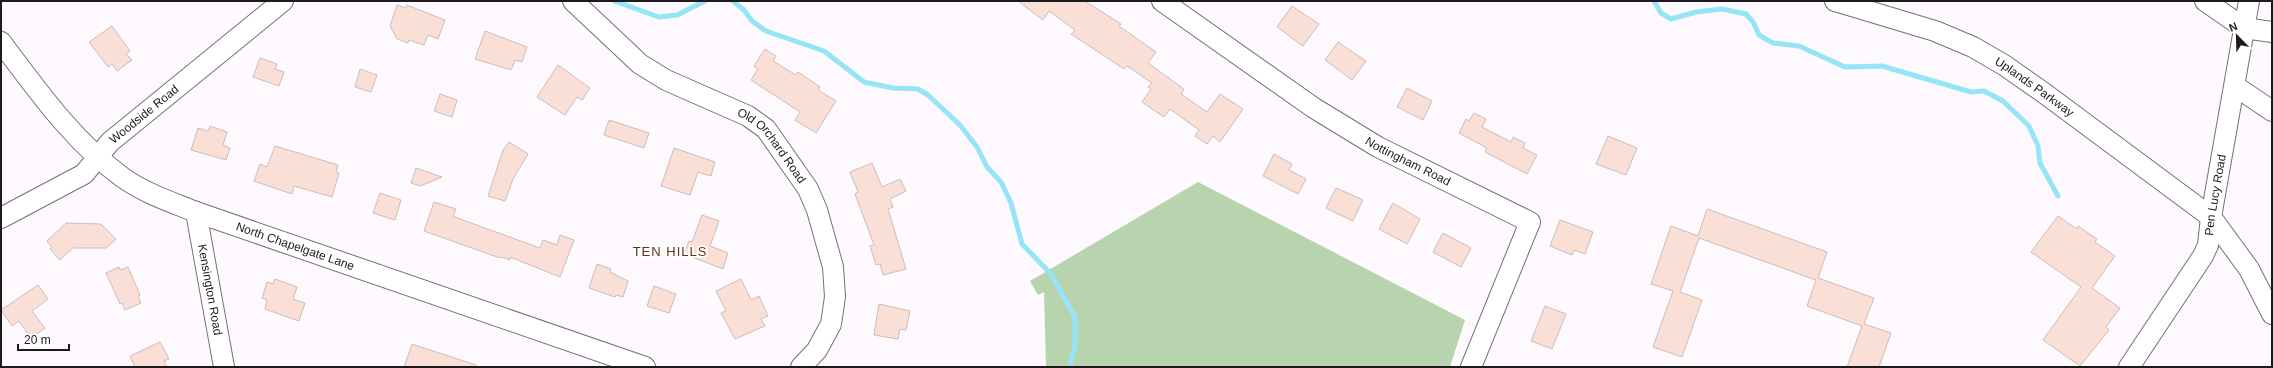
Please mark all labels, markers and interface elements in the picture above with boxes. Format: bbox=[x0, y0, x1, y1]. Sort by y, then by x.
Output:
north arrow bbox=[2217, 16, 2257, 56]
text: N bbox=[2227, 20, 2239, 34]
street label: Uplands Parkway bbox=[1993, 54, 2077, 120]
street label: Woodside Road bbox=[106, 82, 181, 147]
street label: Old Orchard Road bbox=[735, 105, 809, 186]
street label: Nottingham Road bbox=[1363, 134, 1453, 189]
street label: Pen Lucy Road bbox=[2202, 153, 2229, 236]
street label: North Chapelgate Lane bbox=[234, 219, 357, 273]
street label: Kensington Road bbox=[195, 243, 225, 336]
district label: TEN HILLS bbox=[633, 244, 707, 259]
scale bar bbox=[18, 326, 69, 352]
text: 20 m bbox=[24, 333, 51, 347]

